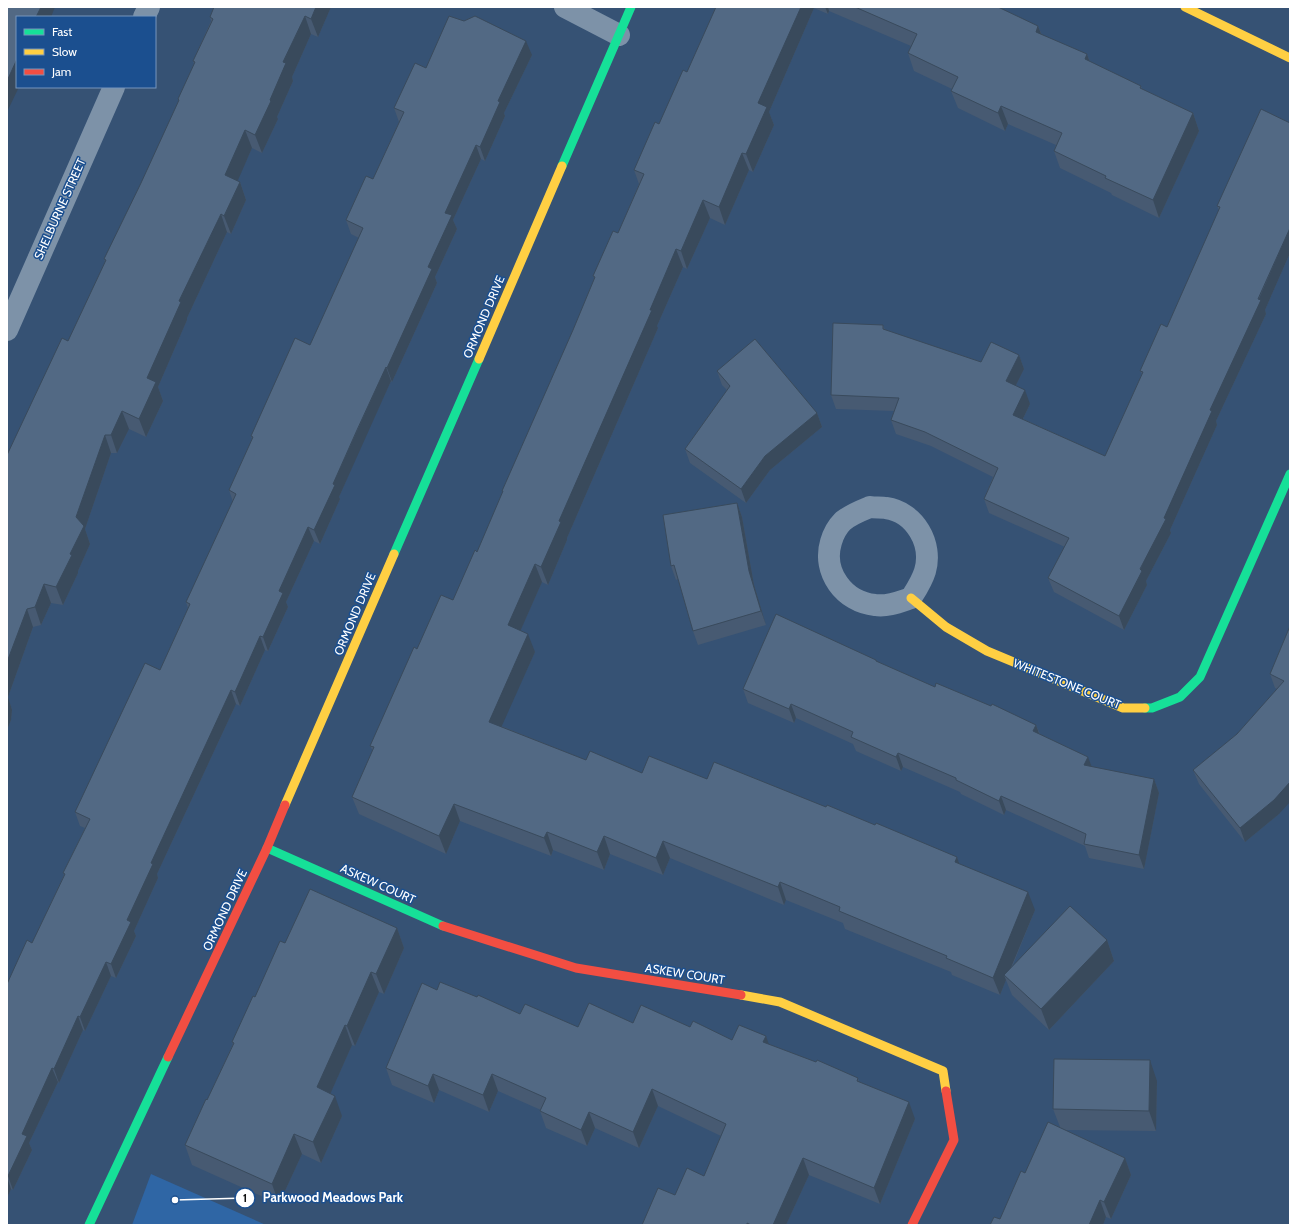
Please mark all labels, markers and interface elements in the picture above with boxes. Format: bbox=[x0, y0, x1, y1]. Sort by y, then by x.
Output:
legend bbox=[16, 16, 156, 88]
text: Fast bbox=[52, 24, 72, 39]
text: Slow bbox=[52, 44, 77, 59]
text: Jam bbox=[51, 64, 71, 79]
street label: SHELBURNE STREET bbox=[30, 155, 89, 262]
street label: ORMOND DRIVE bbox=[459, 273, 508, 360]
street label: ORMOND DRIVE bbox=[330, 570, 379, 657]
street label: WHITESTONE COURT bbox=[1011, 655, 1124, 712]
street label: ASKEW COURT bbox=[338, 860, 419, 907]
street label: ORMOND DRIVE bbox=[199, 866, 250, 953]
street label: ASKEW COURT bbox=[644, 960, 727, 987]
callout: Parkwood Meadows Park bbox=[235, 1185, 411, 1210]
text: Parkwood Meadows Park bbox=[263, 1189, 404, 1205]
text: 1 bbox=[243, 1190, 247, 1205]

